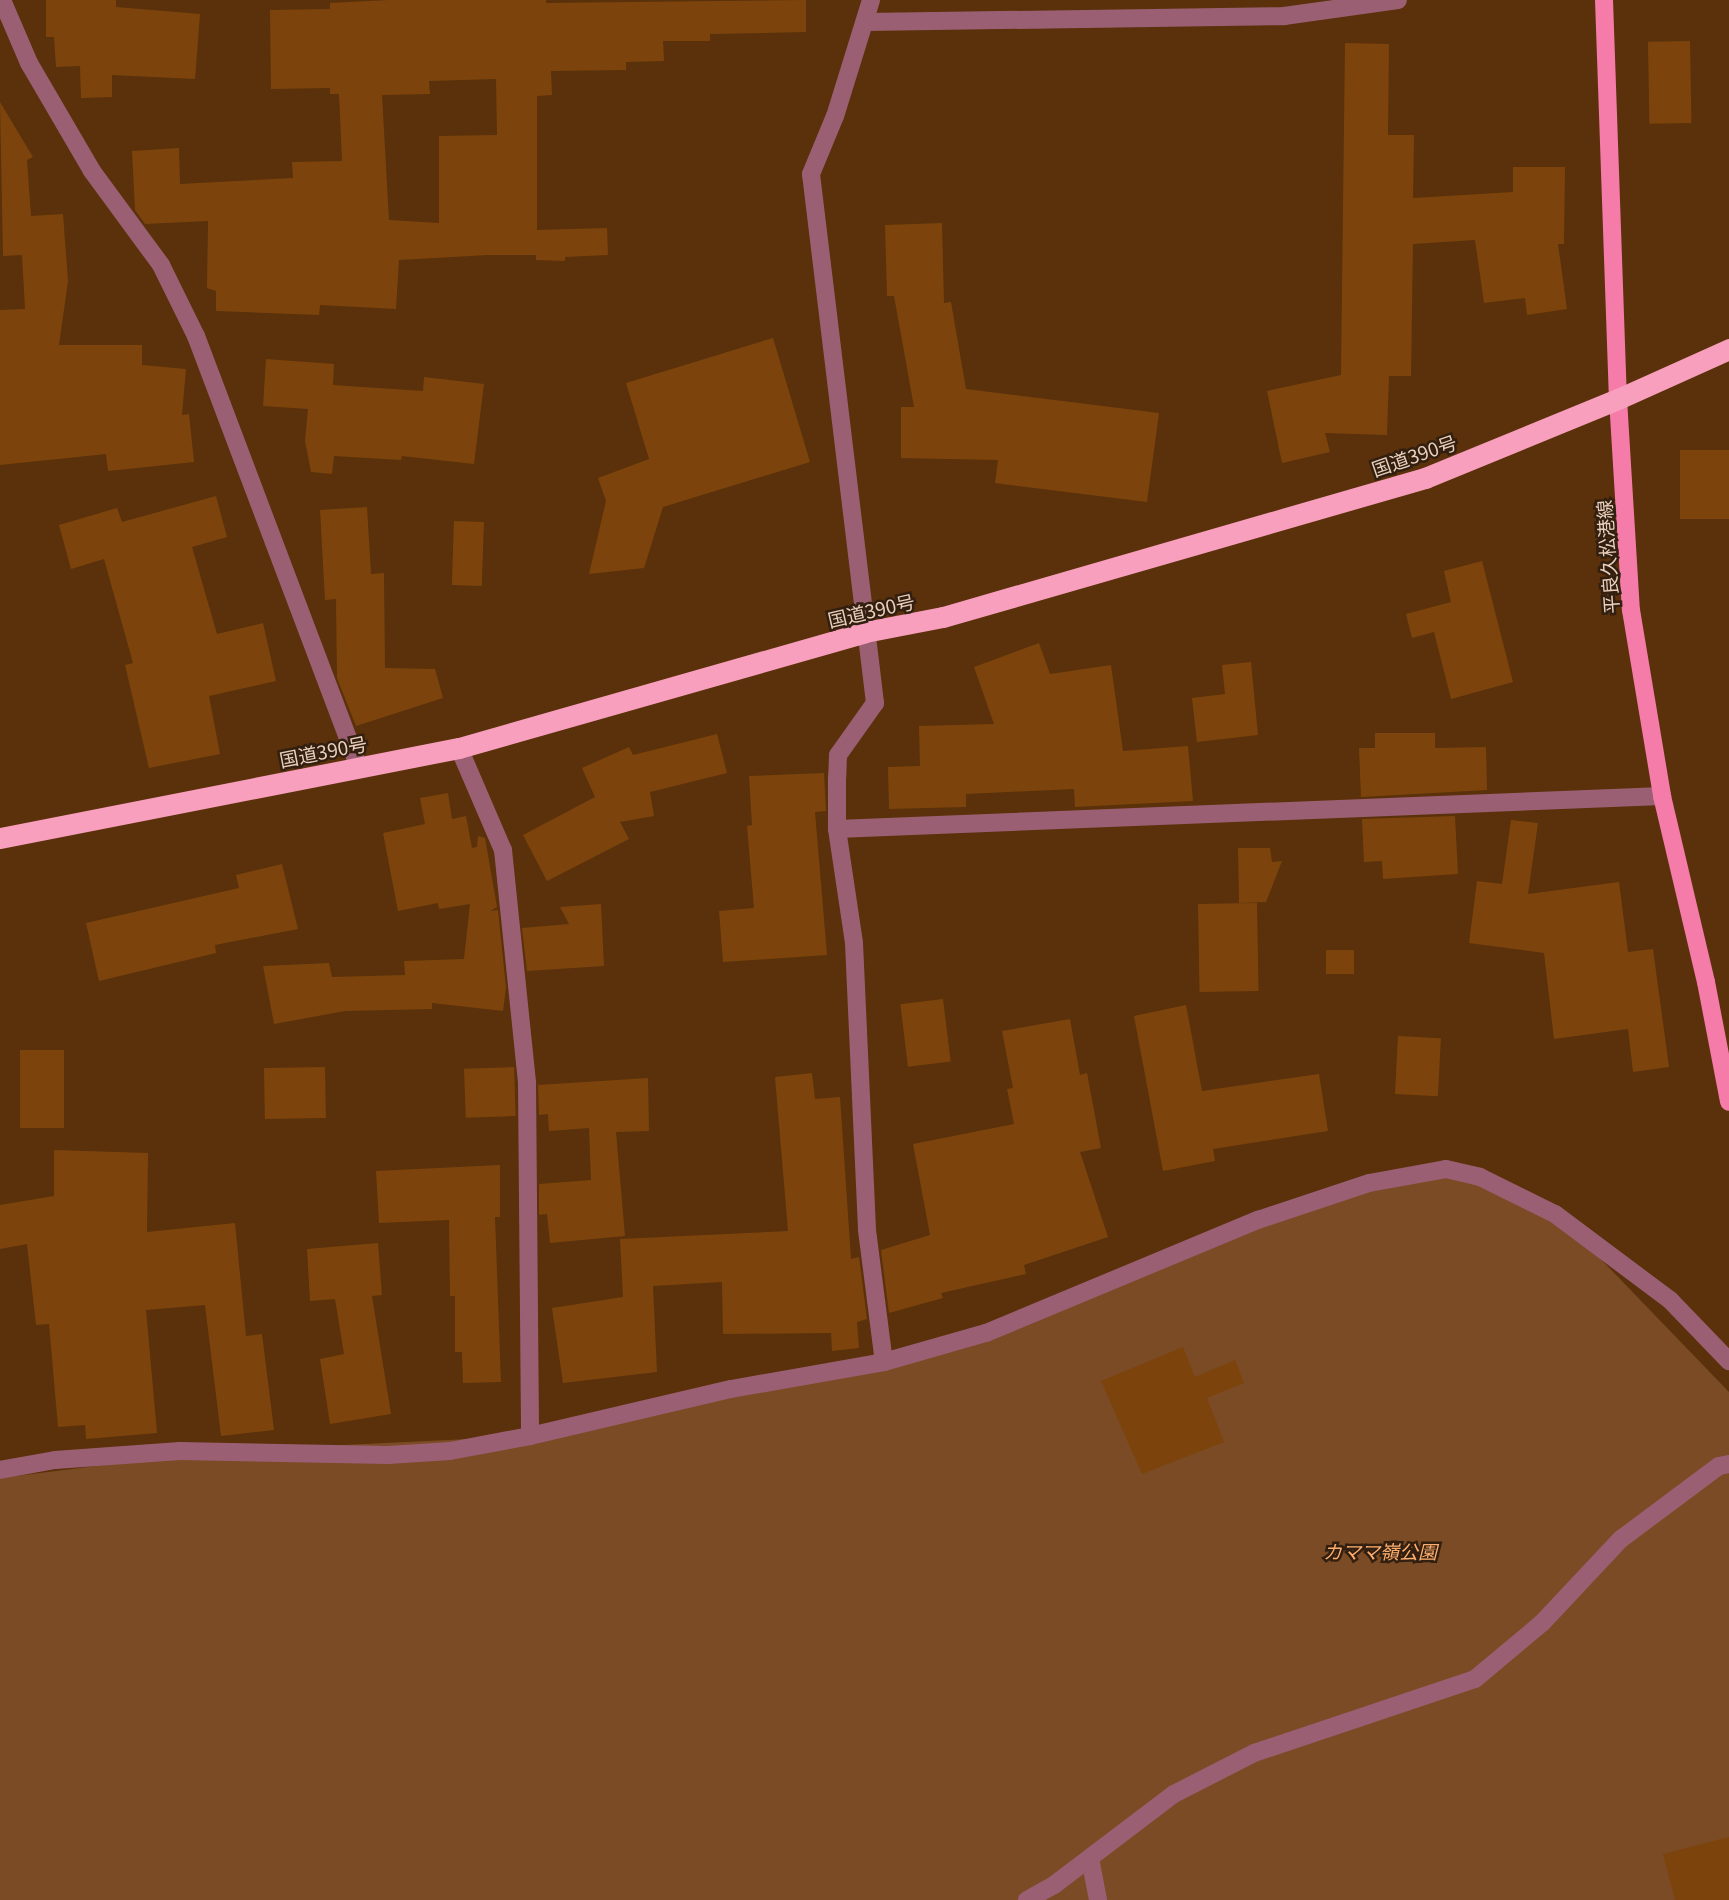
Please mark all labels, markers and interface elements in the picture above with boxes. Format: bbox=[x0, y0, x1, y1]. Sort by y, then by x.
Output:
street label: 国道390号 bbox=[1368, 430, 1460, 480]
street label: 平良久松港線 bbox=[1592, 499, 1622, 615]
street label: 国道390号 bbox=[825, 589, 917, 631]
street label: 国道390号 bbox=[277, 731, 369, 771]
park label: カママ嶺公園 bbox=[1323, 1540, 1437, 1562]

